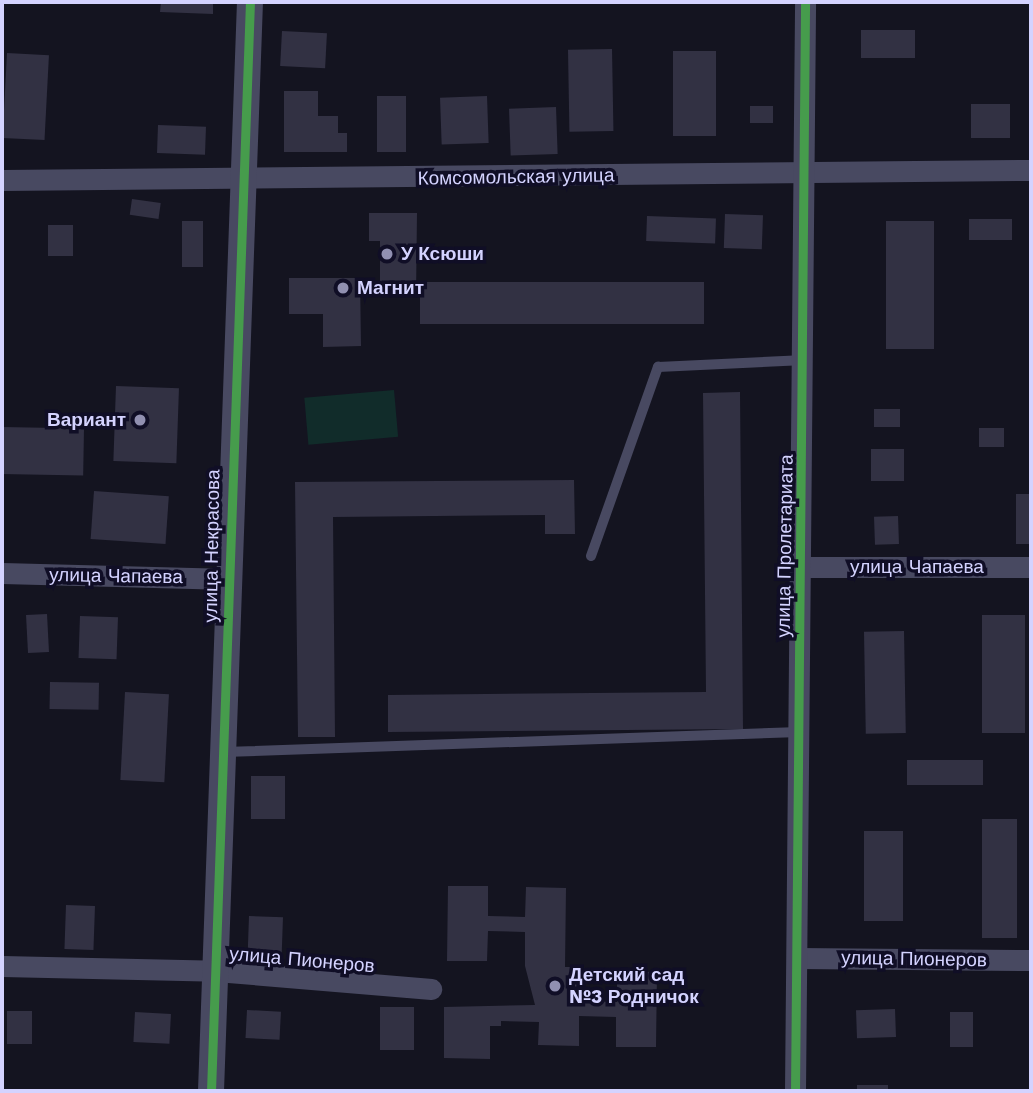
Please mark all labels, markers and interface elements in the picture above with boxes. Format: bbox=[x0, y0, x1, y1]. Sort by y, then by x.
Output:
street label: Комсомольская улица bbox=[417, 164, 615, 190]
place label: У Ксюши bbox=[401, 243, 484, 265]
marker: У Ксюши bbox=[379, 246, 395, 262]
place label: Магнит bbox=[357, 277, 424, 299]
marker: Магнит bbox=[335, 280, 351, 296]
place label: Вариант bbox=[47, 409, 126, 431]
marker: Вариант bbox=[132, 412, 148, 428]
street label: улица Пролетариата bbox=[772, 454, 798, 638]
street label: улица Некрасова bbox=[199, 469, 225, 623]
street label: улица Чапаева bbox=[850, 556, 984, 578]
street label: улица Чапаева bbox=[49, 563, 183, 589]
street label: улица Пионеров bbox=[228, 942, 376, 978]
street label: улица Пионеров bbox=[841, 946, 987, 972]
place label: Детский сад №3 Родничок bbox=[569, 964, 699, 1008]
marker: Детский сад №3 Родничок bbox=[547, 978, 563, 994]

